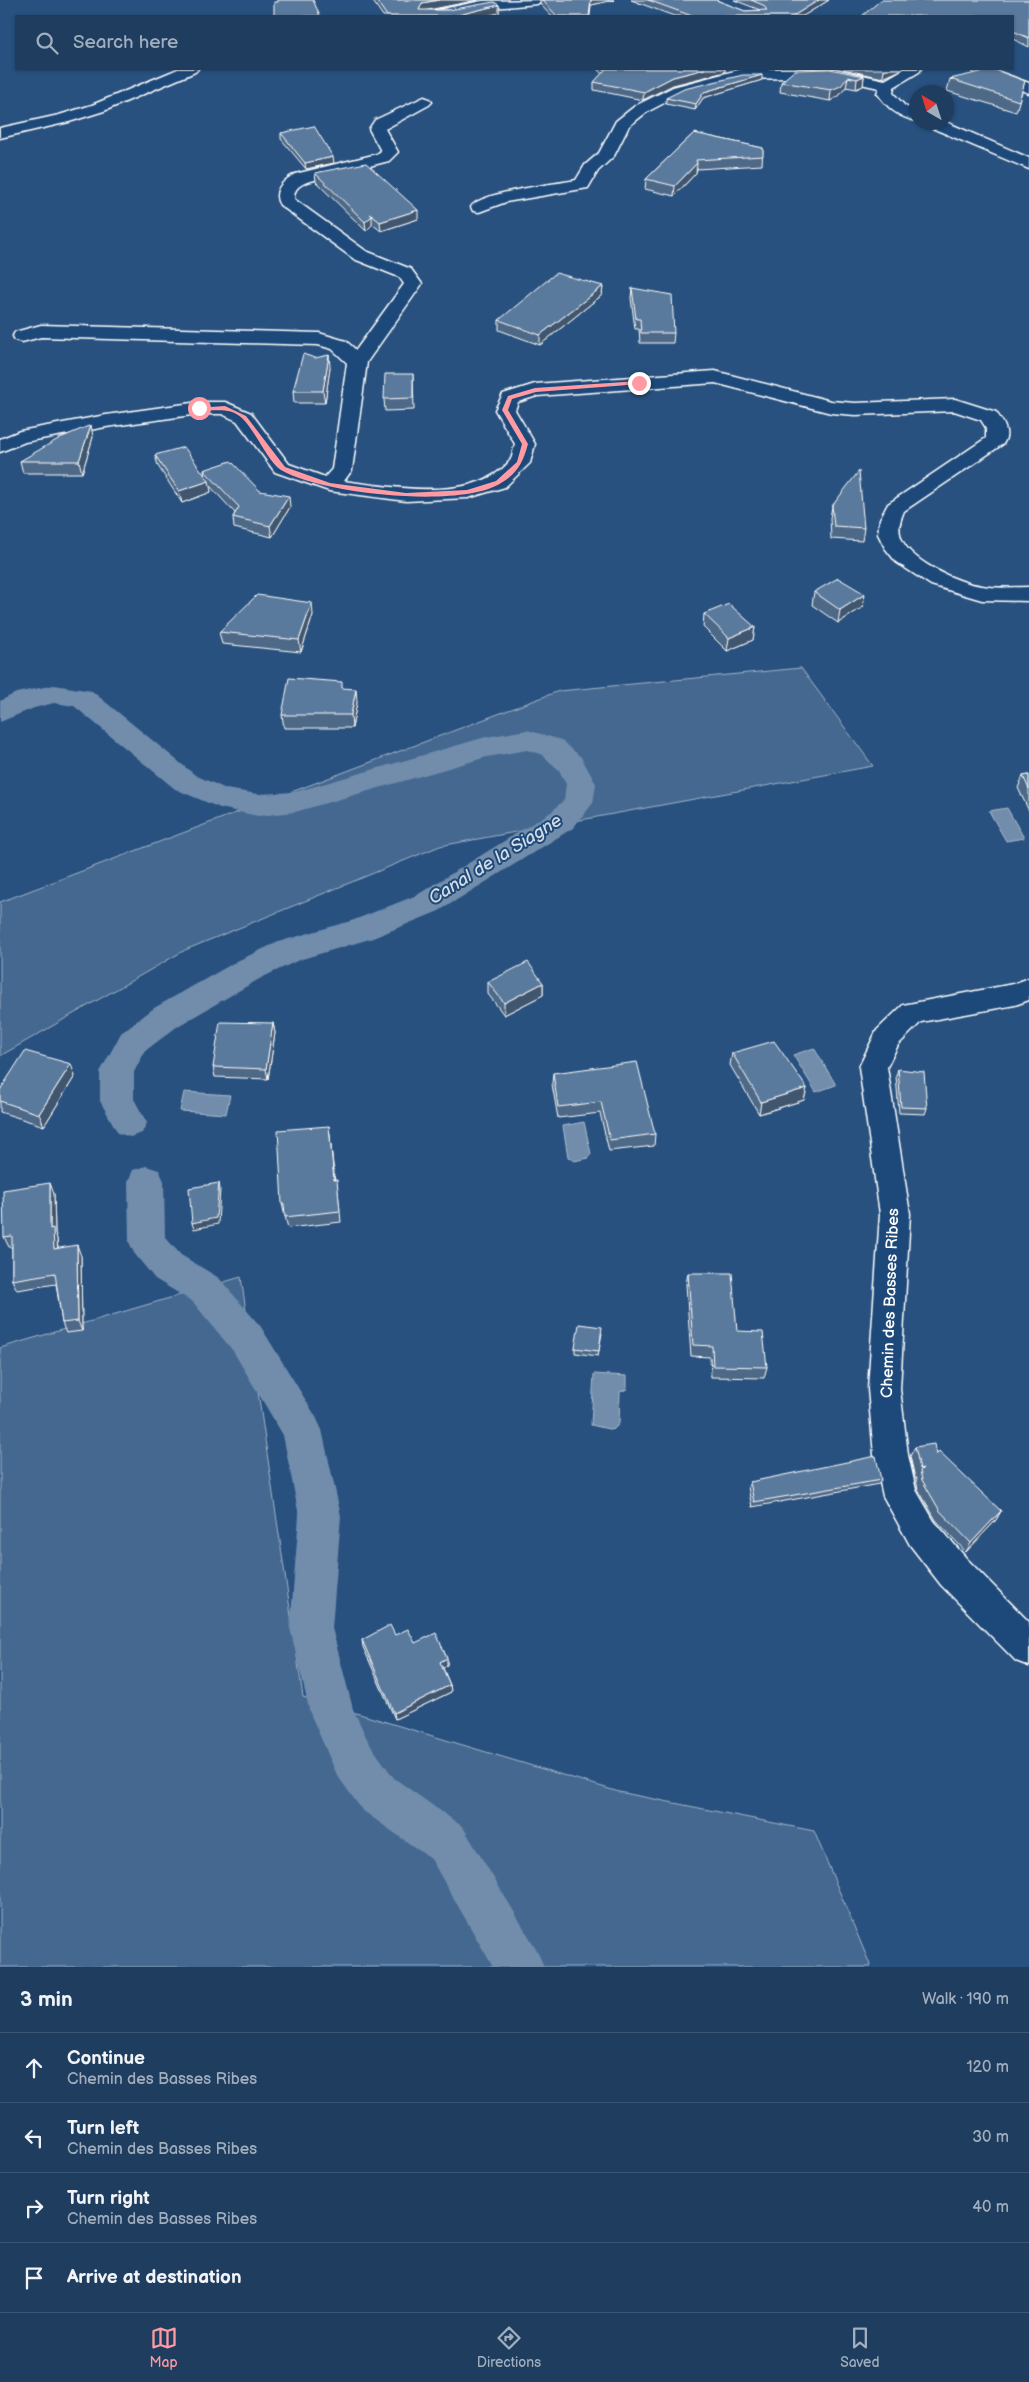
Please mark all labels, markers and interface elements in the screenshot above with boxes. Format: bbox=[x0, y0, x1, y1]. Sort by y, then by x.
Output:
search box bbox=[15, 15, 1014, 70]
icon: search bbox=[33, 29, 61, 57]
text: Search here bbox=[73, 31, 178, 54]
north arrow bbox=[909, 85, 954, 130]
route end bbox=[628, 372, 651, 395]
route start bbox=[188, 397, 211, 420]
water label: Canal de la Siagne bbox=[425, 810, 566, 909]
street label: Chemin des Basses Ribes bbox=[878, 1208, 903, 1398]
text: 3 min bbox=[20, 1987, 73, 2012]
text: Walk · 190 m bbox=[922, 1990, 1009, 2009]
text: Continue bbox=[67, 2047, 145, 2070]
icon: ahead bbox=[20, 2054, 48, 2082]
text: 120 m bbox=[966, 2058, 1009, 2077]
text: Chemin des Basses Ribes bbox=[67, 2070, 257, 2089]
text: Turn left bbox=[67, 2117, 139, 2140]
icon: left bbox=[20, 2124, 48, 2152]
text: 30 m bbox=[972, 2128, 1009, 2147]
text: Chemin des Basses Ribes bbox=[67, 2140, 257, 2159]
text: Turn right bbox=[67, 2187, 150, 2210]
icon: right bbox=[20, 2194, 48, 2222]
text: 40 m bbox=[972, 2198, 1009, 2217]
text: Chemin des Basses Ribes bbox=[67, 2210, 257, 2229]
icon: arrive bbox=[20, 2264, 48, 2292]
text: Arrive at destination bbox=[67, 2266, 242, 2289]
tab: Map bbox=[150, 2324, 178, 2371]
tab: Directions bbox=[477, 2324, 541, 2371]
tab: Saved bbox=[840, 2324, 879, 2371]

